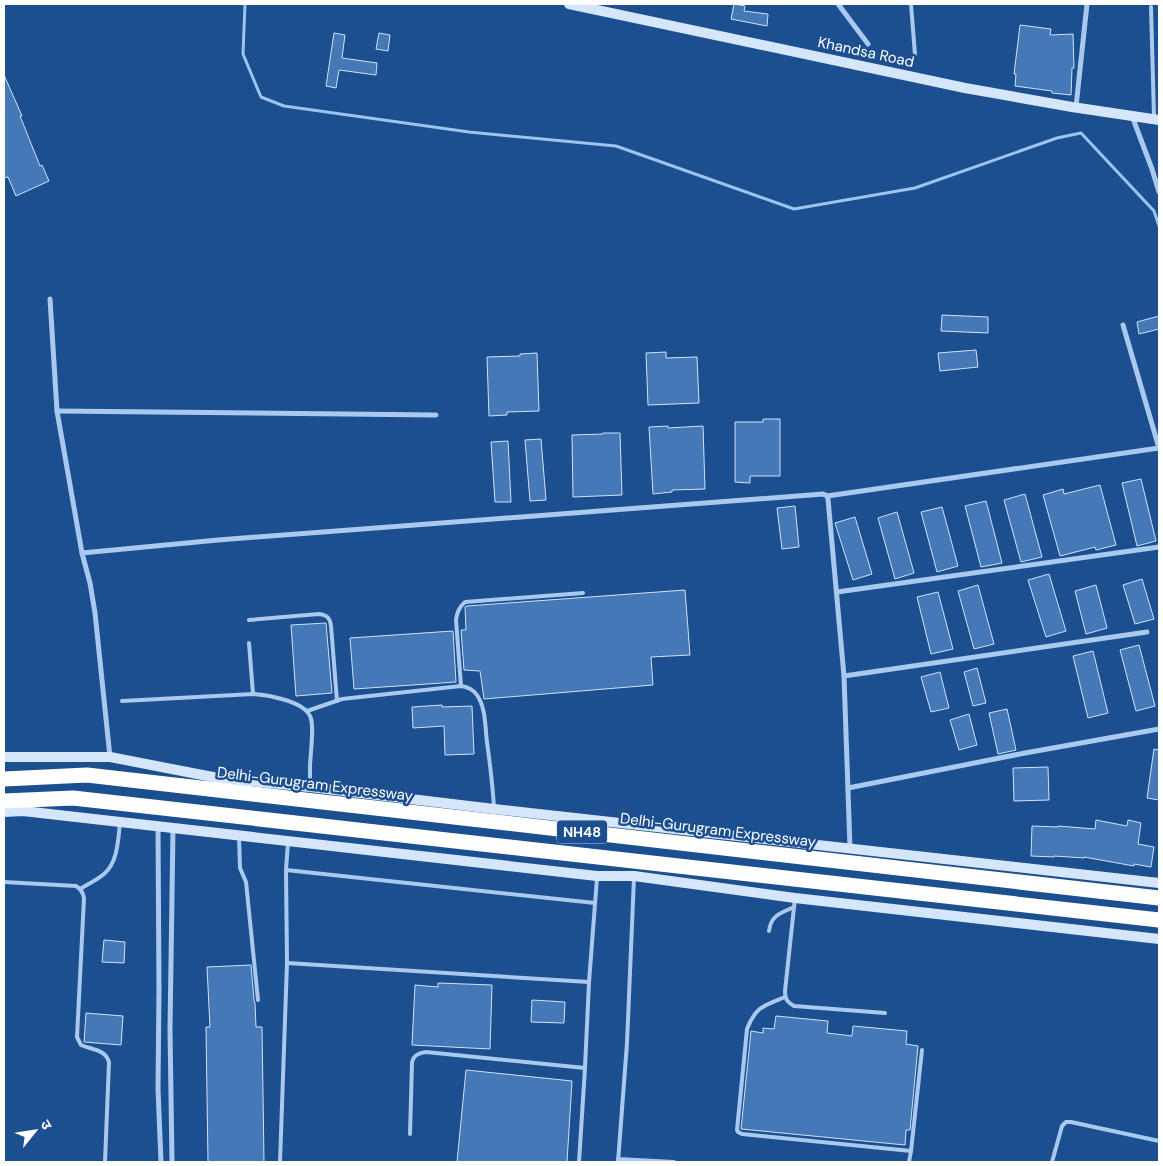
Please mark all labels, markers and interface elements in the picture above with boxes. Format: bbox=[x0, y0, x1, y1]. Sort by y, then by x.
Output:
street label: Khandsa Road bbox=[816, 32, 916, 72]
street label: Delhi-Gurugram Expressway bbox=[216, 762, 415, 806]
street label: Delhi-Gurugram Expressway bbox=[619, 808, 818, 852]
road number: NH48 bbox=[557, 820, 607, 844]
north arrow bbox=[10, 1106, 60, 1156]
text: उ bbox=[36, 1116, 57, 1133]

